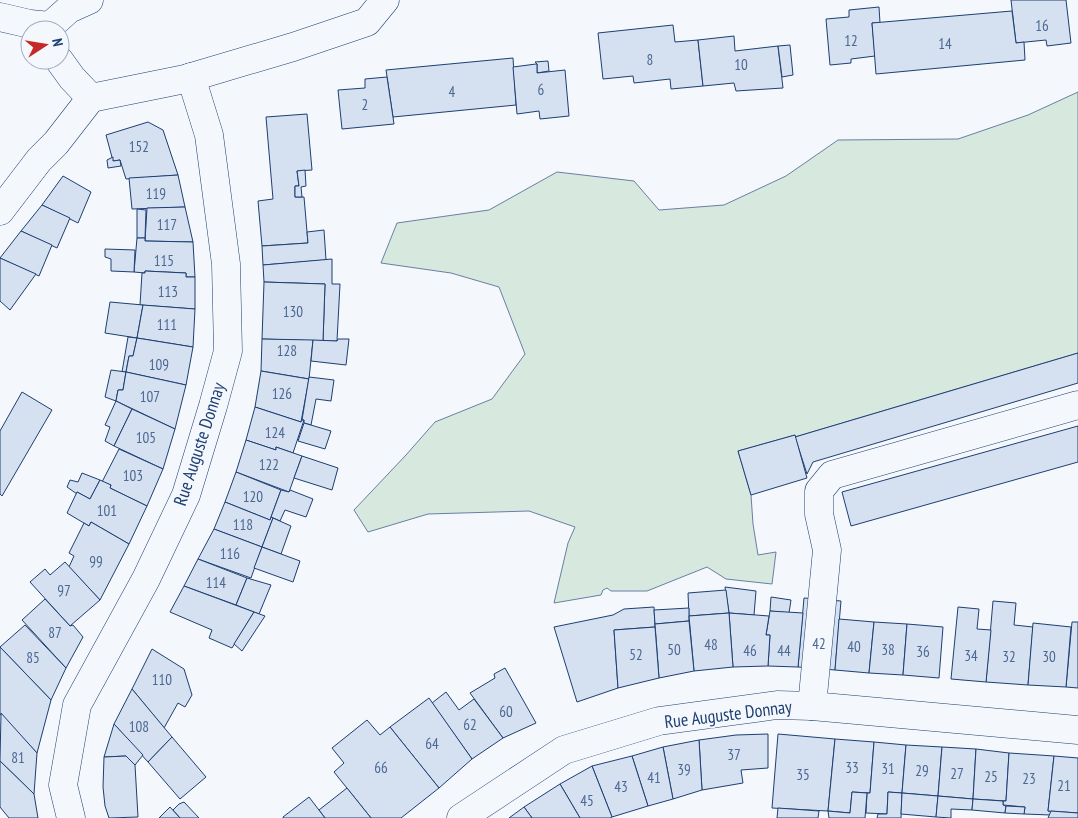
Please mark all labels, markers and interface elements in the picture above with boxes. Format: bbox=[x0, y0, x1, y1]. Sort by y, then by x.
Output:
house number: 16 bbox=[1035, 16, 1049, 35]
north arrow bbox=[20, 20, 70, 70]
house number: 12 bbox=[844, 31, 858, 50]
house number: 14 bbox=[938, 34, 952, 53]
text: N bbox=[48, 37, 67, 48]
house number: 8 bbox=[647, 50, 653, 69]
house number: 10 bbox=[734, 55, 748, 74]
house number: 6 bbox=[538, 80, 545, 99]
house number: 4 bbox=[449, 82, 456, 101]
house number: 2 bbox=[362, 95, 368, 114]
house number: 152 bbox=[129, 137, 149, 156]
house number: 119 bbox=[146, 184, 166, 203]
house number: 117 bbox=[157, 215, 177, 234]
house number: 115 bbox=[154, 251, 174, 270]
house number: 113 bbox=[158, 282, 178, 301]
house number: 130 bbox=[283, 302, 303, 321]
house number: 111 bbox=[157, 315, 177, 334]
house number: 128 bbox=[277, 341, 297, 360]
house number: 109 bbox=[149, 355, 169, 374]
street label: Rue Auguste Donnay bbox=[168, 379, 230, 509]
house number: 126 bbox=[272, 384, 292, 403]
house number: 107 bbox=[140, 387, 160, 406]
house number: 124 bbox=[265, 423, 285, 442]
house number: 105 bbox=[136, 428, 156, 447]
house number: 122 bbox=[259, 455, 279, 474]
house number: 103 bbox=[123, 466, 143, 485]
house number: 120 bbox=[243, 487, 263, 506]
house number: 101 bbox=[97, 501, 117, 520]
house number: 118 bbox=[233, 515, 253, 534]
house number: 116 bbox=[220, 544, 240, 563]
house number: 99 bbox=[89, 552, 103, 571]
house number: 114 bbox=[206, 573, 226, 592]
house number: 97 bbox=[57, 581, 71, 600]
house number: 87 bbox=[48, 623, 62, 642]
house number: 42 bbox=[812, 634, 826, 653]
house number: 48 bbox=[704, 635, 718, 654]
house number: 40 bbox=[847, 637, 861, 656]
house number: 50 bbox=[667, 640, 681, 659]
house number: 38 bbox=[881, 640, 895, 659]
house number: 46 bbox=[743, 641, 757, 660]
house number: 44 bbox=[777, 641, 791, 660]
house number: 36 bbox=[916, 642, 930, 661]
house number: 52 bbox=[629, 645, 643, 664]
house number: 34 bbox=[964, 646, 978, 665]
house number: 32 bbox=[1002, 647, 1016, 666]
house number: 30 bbox=[1042, 647, 1056, 666]
house number: 85 bbox=[26, 648, 40, 667]
house number: 110 bbox=[152, 670, 172, 689]
street label: Rue Auguste Donnay bbox=[663, 695, 793, 733]
house number: 60 bbox=[499, 702, 513, 721]
house number: 62 bbox=[463, 715, 477, 734]
house number: 108 bbox=[129, 717, 149, 736]
house number: 64 bbox=[425, 734, 439, 753]
house number: 37 bbox=[727, 745, 741, 764]
house number: 81 bbox=[11, 748, 25, 767]
house number: 66 bbox=[374, 758, 388, 777]
house number: 33 bbox=[845, 758, 859, 777]
house number: 31 bbox=[881, 759, 895, 778]
house number: 39 bbox=[677, 760, 691, 779]
house number: 29 bbox=[915, 761, 929, 780]
house number: 27 bbox=[950, 764, 964, 783]
house number: 35 bbox=[796, 765, 810, 784]
house number: 25 bbox=[984, 767, 998, 786]
house number: 41 bbox=[647, 768, 661, 787]
house number: 23 bbox=[1022, 769, 1036, 788]
house number: 21 bbox=[1057, 776, 1071, 795]
house number: 43 bbox=[614, 777, 628, 796]
house number: 45 bbox=[580, 791, 594, 810]

